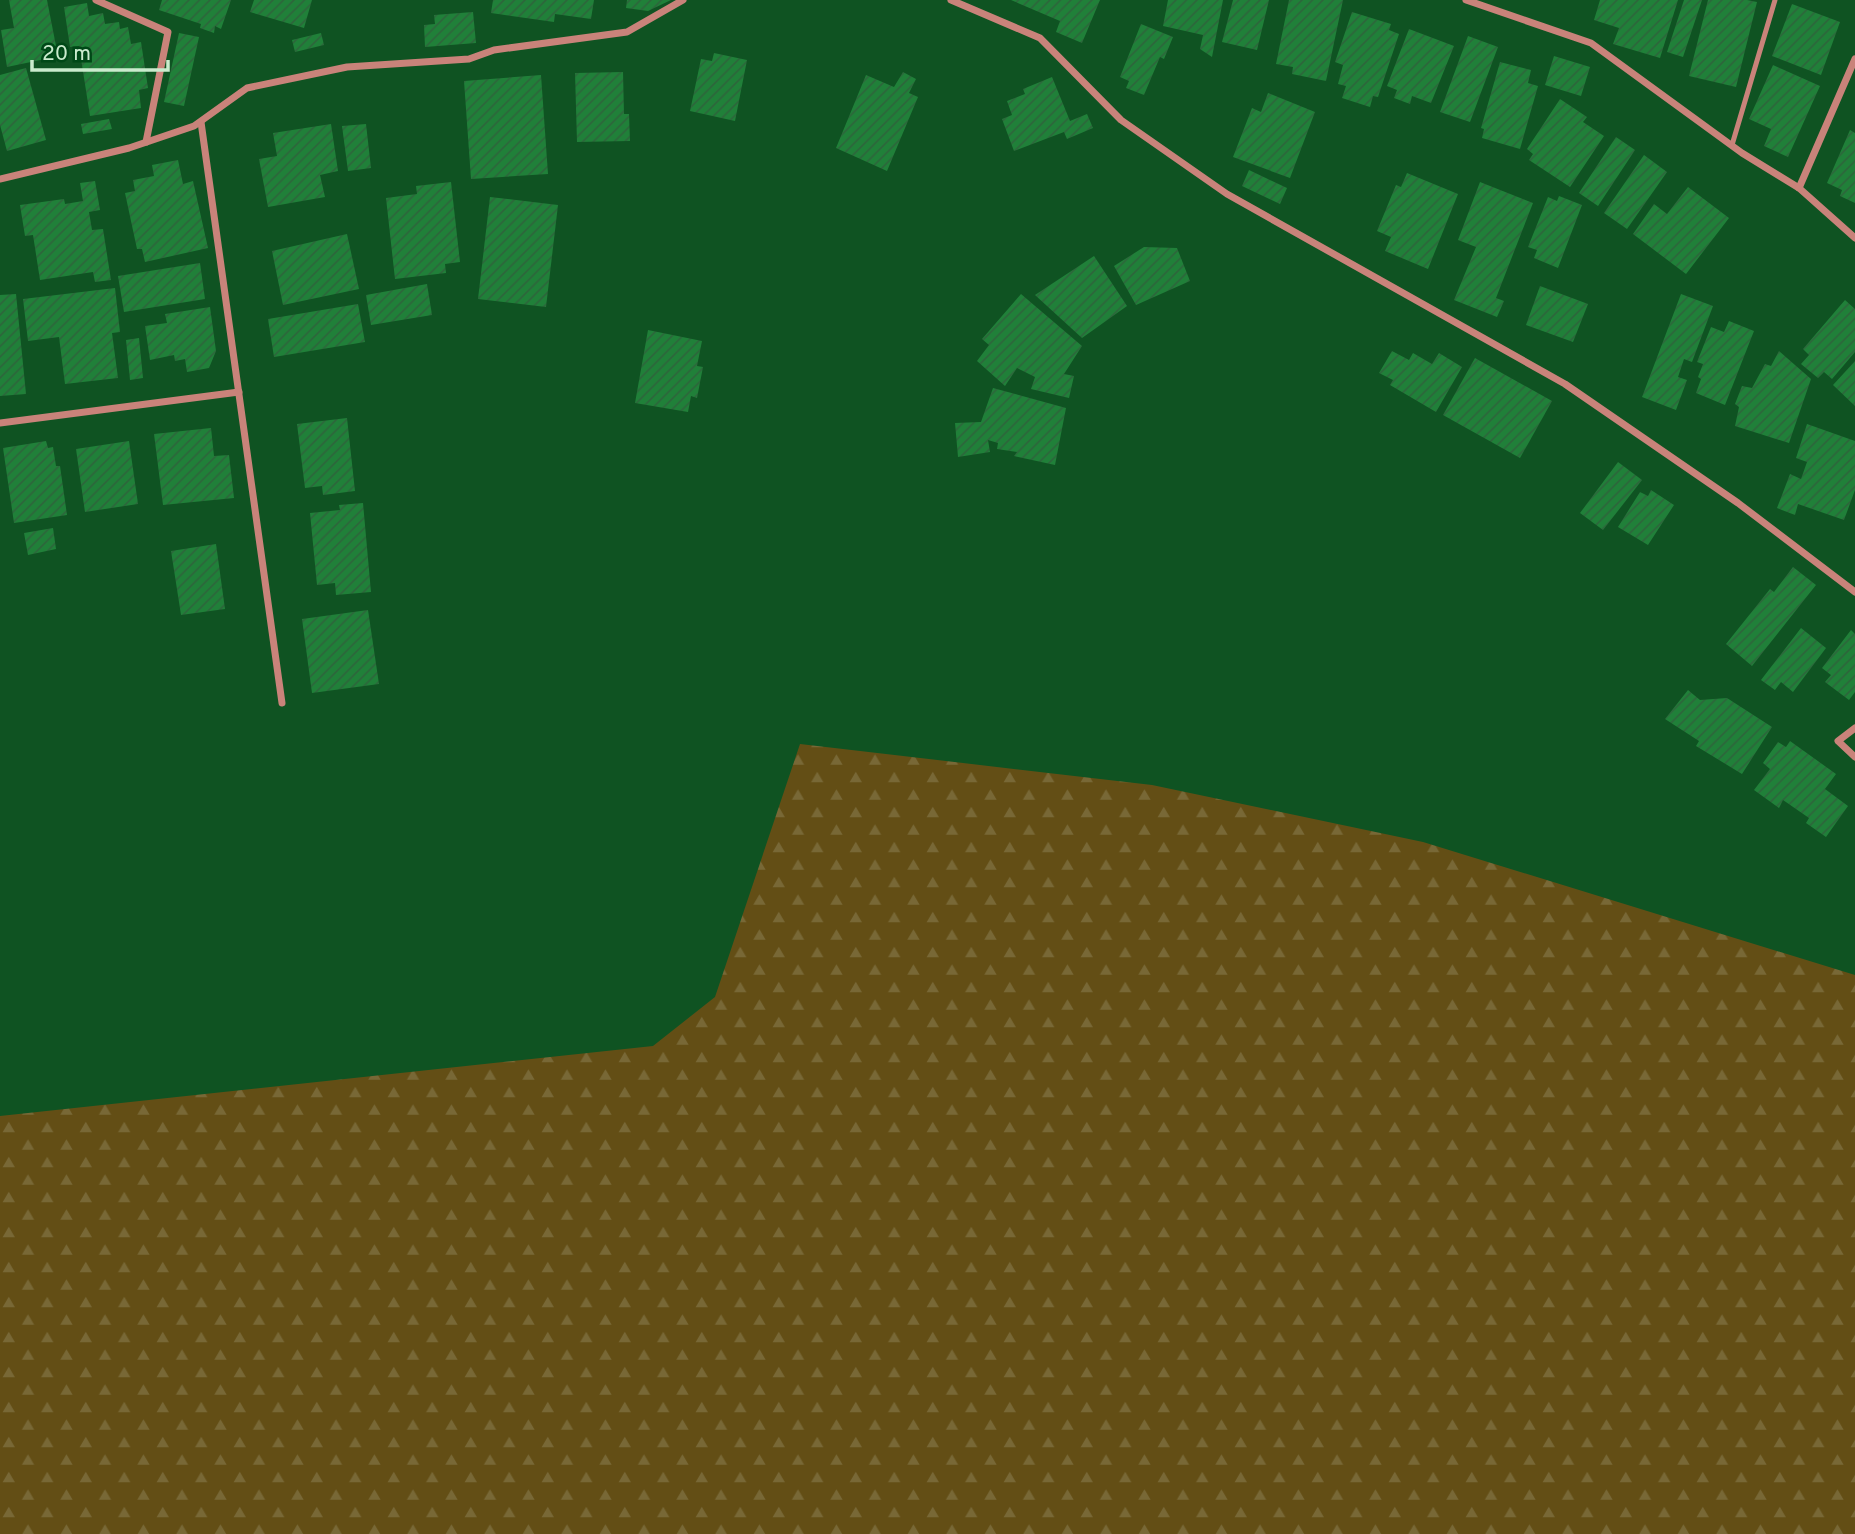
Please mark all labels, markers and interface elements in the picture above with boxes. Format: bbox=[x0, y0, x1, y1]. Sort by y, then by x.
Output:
scale bar bbox=[32, 28, 168, 72]
text: 20 m bbox=[42, 41, 91, 68]

